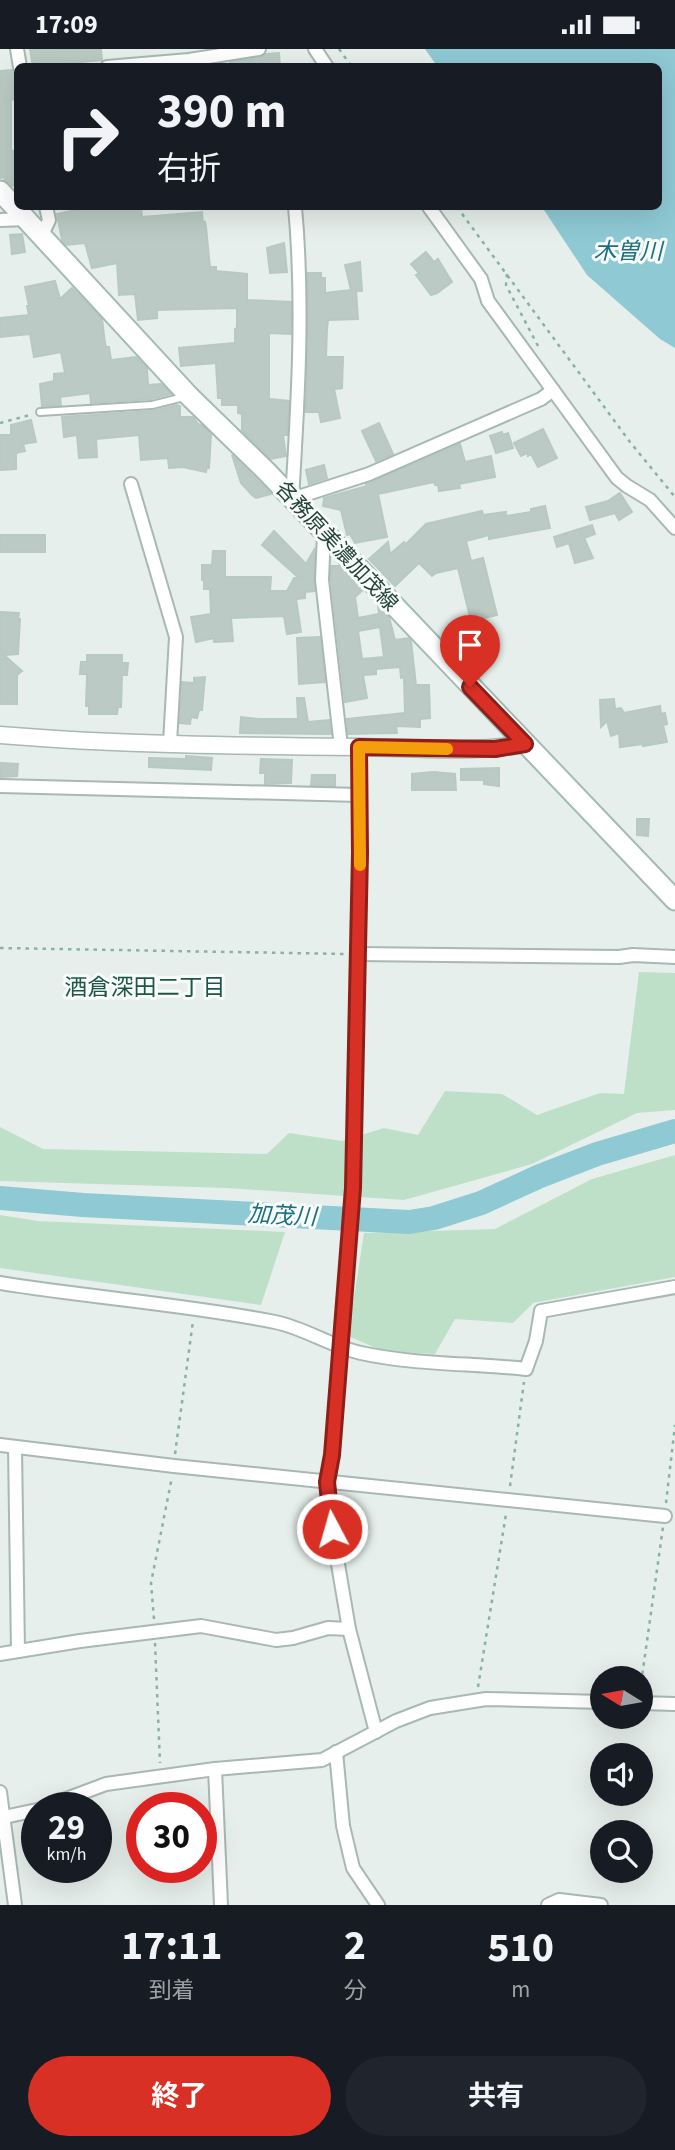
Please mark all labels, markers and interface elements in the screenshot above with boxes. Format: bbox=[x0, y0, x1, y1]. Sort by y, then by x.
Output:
text: 17:09 bbox=[35, 6, 98, 43]
text: 390 m bbox=[157, 77, 286, 147]
icon: right bbox=[42, 91, 133, 182]
text: 右折 bbox=[157, 146, 221, 192]
water label: 木曽川 bbox=[594, 235, 666, 268]
street label: 各務原美濃加茂線 bbox=[269, 474, 405, 618]
pin bbox=[440, 615, 500, 687]
icon: arrive bbox=[451, 626, 489, 664]
district label: 酒倉深田二丁目 bbox=[65, 971, 226, 1004]
water label: 加茂川 bbox=[247, 1197, 320, 1234]
position arrow bbox=[295, 1492, 369, 1566]
north arrow bbox=[590, 1666, 653, 1729]
map controls bbox=[590, 1666, 653, 1883]
button: sound bbox=[590, 1743, 653, 1806]
speed limit sign: 30 bbox=[126, 1792, 217, 1883]
text: 29 bbox=[48, 1803, 85, 1853]
button: search bbox=[590, 1820, 653, 1883]
text: km/h bbox=[47, 1842, 86, 1867]
text: 17:11 bbox=[121, 1916, 222, 1976]
text: 2 bbox=[344, 1916, 366, 1976]
text: 510 bbox=[487, 1918, 554, 1978]
text: m bbox=[511, 1973, 530, 2006]
text: 到着 bbox=[149, 1974, 195, 2007]
text: 分 bbox=[343, 1974, 366, 2007]
button: 終了 bbox=[28, 2056, 331, 2136]
button: 共有 bbox=[345, 2056, 647, 2136]

